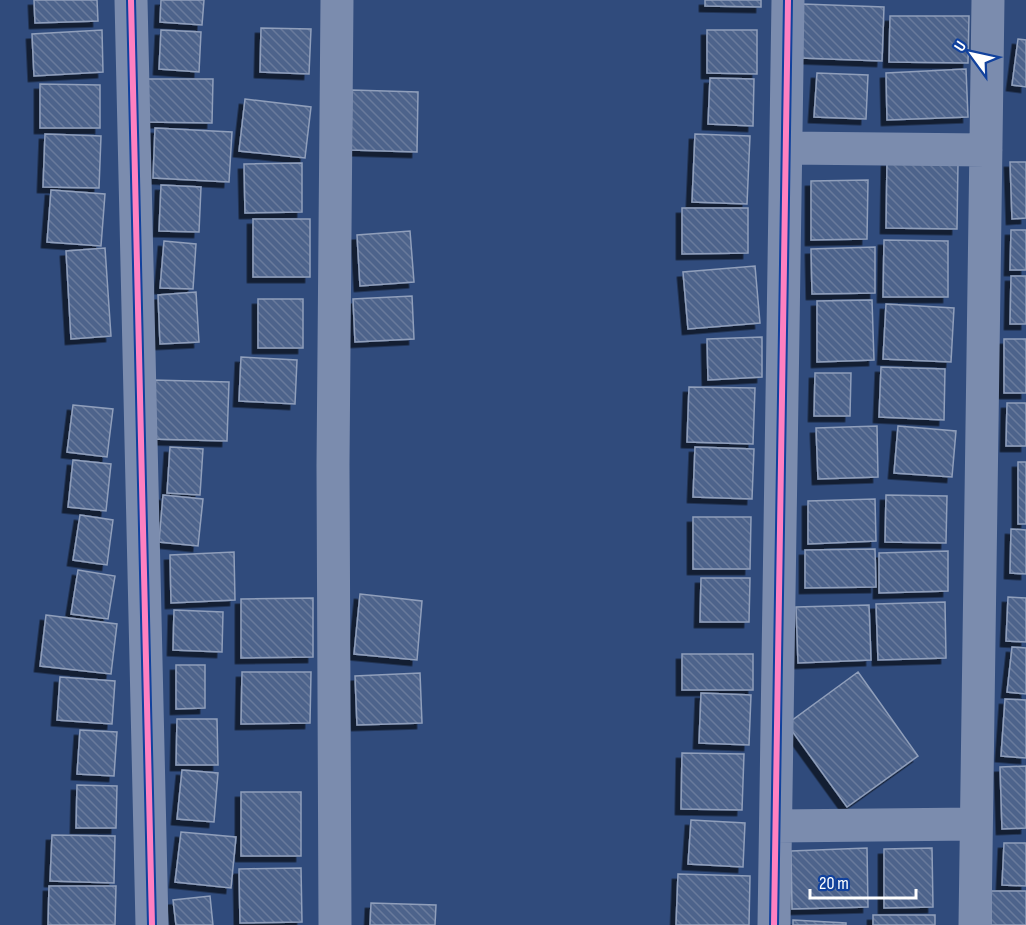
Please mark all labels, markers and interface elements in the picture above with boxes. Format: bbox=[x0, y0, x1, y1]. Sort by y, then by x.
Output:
north arrow bbox=[942, 24, 1002, 84]
text: U bbox=[950, 38, 971, 55]
scale bar bbox=[810, 862, 916, 900]
text: 20 m bbox=[819, 873, 849, 894]

